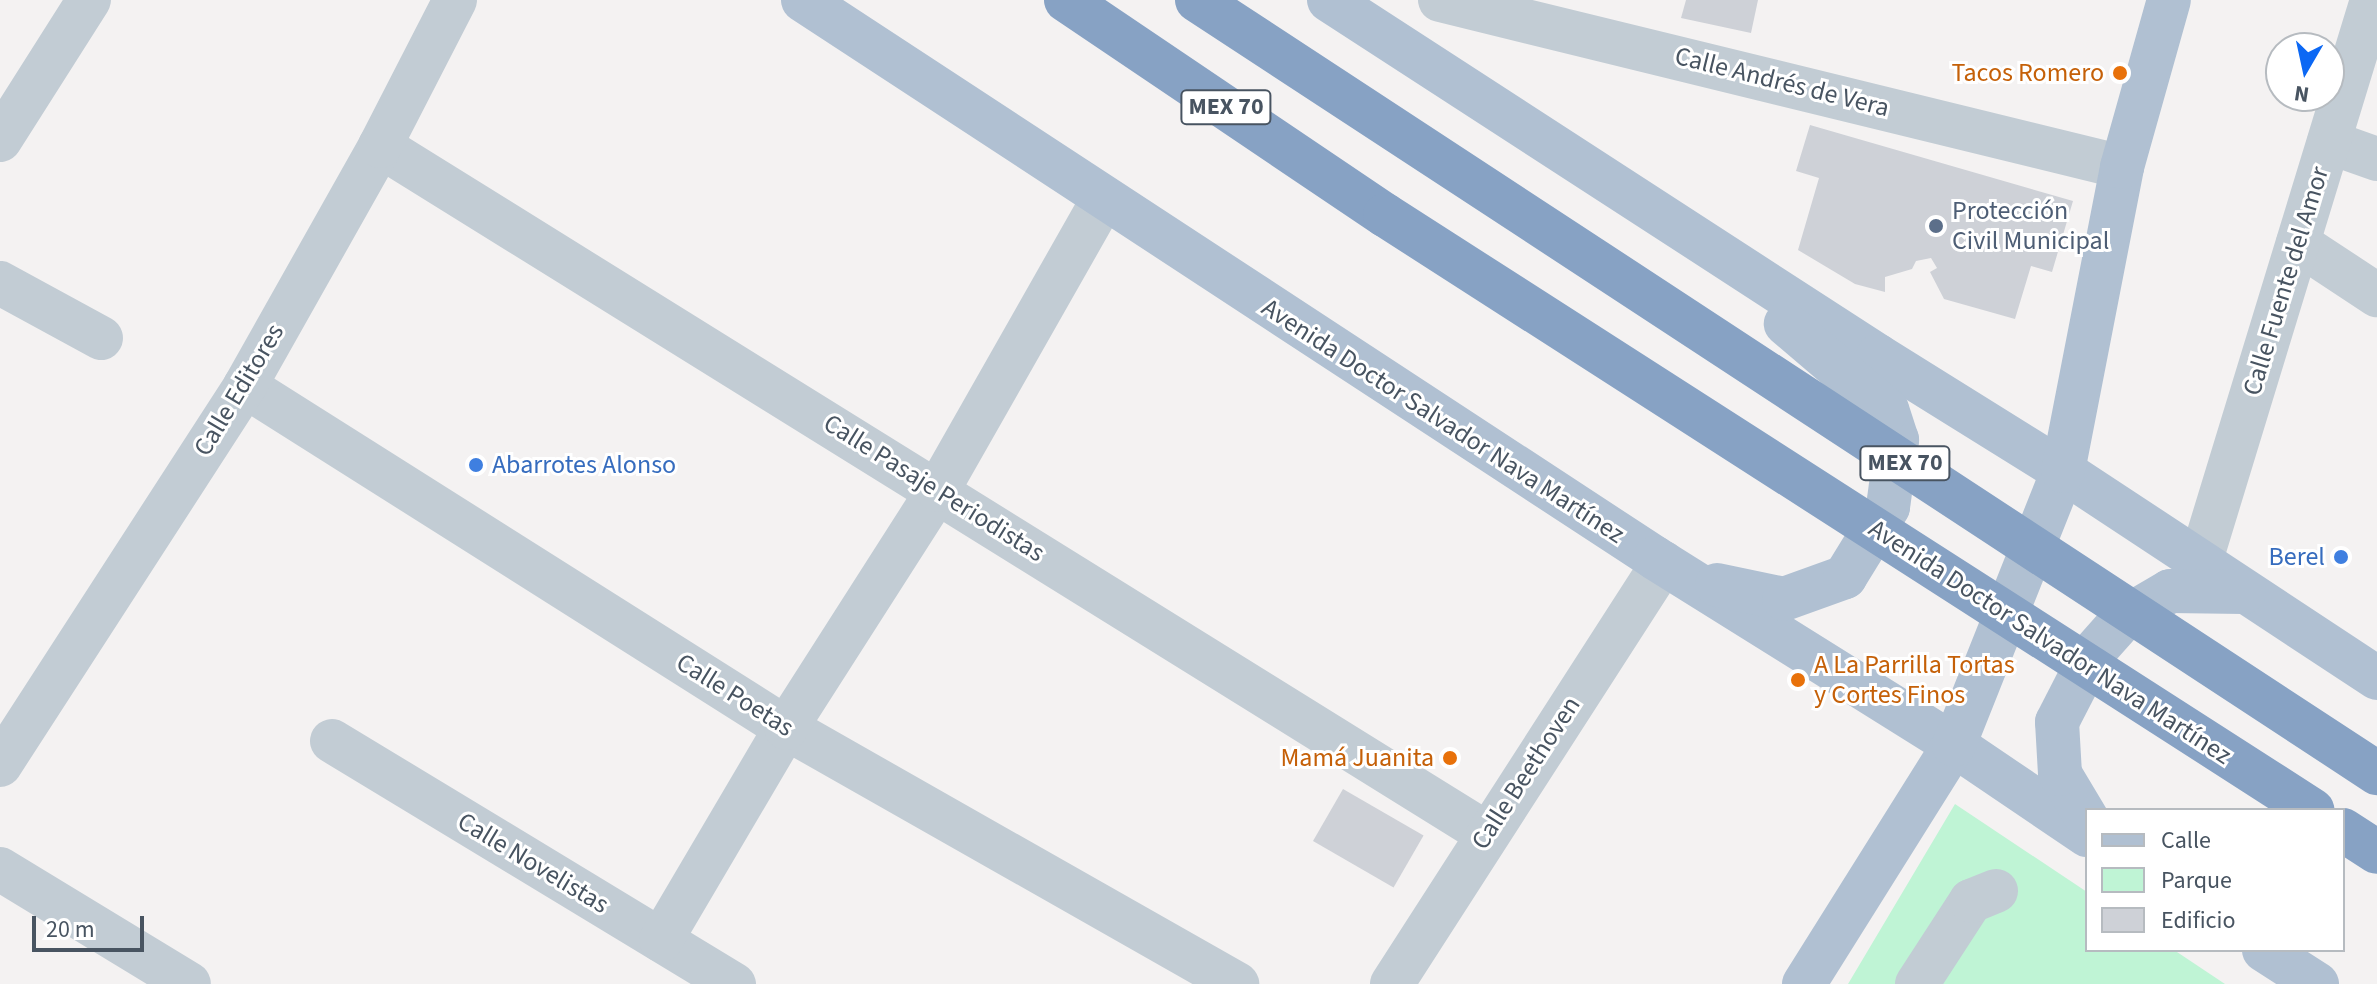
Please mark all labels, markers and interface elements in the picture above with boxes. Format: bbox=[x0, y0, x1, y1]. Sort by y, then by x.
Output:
north arrow bbox=[2265, 32, 2345, 112]
street label: Calle Andrés de Vera bbox=[1672, 40, 1892, 124]
place label: Tacos Romero bbox=[1951, 57, 2104, 89]
marker: Tacos Romero bbox=[2111, 64, 2129, 82]
text: N bbox=[2292, 77, 2311, 111]
road number: MEX 70 bbox=[1180, 87, 1272, 127]
street label: Calle Fuente del Amor bbox=[2236, 163, 2336, 399]
place label: Protección Civil Municipal bbox=[1952, 195, 2109, 256]
marker: Protección Civil Municipal bbox=[1927, 217, 1945, 235]
street label: Avenida Doctor Salvador Nava Martínez bbox=[1256, 292, 1630, 550]
street label: Calle Editores bbox=[187, 318, 291, 462]
street label: Calle Pasaje Periodistas bbox=[818, 407, 1050, 569]
road number: MEX 70 bbox=[1859, 443, 1951, 483]
place label: Abarrotes Alonso bbox=[492, 449, 676, 481]
marker: Abarrotes Alonso bbox=[467, 456, 485, 474]
street label: Avenida Doctor Salvador Nava Martínez bbox=[1863, 513, 2237, 771]
place label: Berel bbox=[2269, 541, 2325, 573]
marker: Berel bbox=[2332, 548, 2350, 566]
street label: Calle Poetas bbox=[671, 647, 799, 743]
place label: A La Parrilla Tortas y Cortes Finos bbox=[1814, 649, 2015, 710]
marker: A La Parrilla Tortas y Cortes Finos bbox=[1789, 671, 1807, 689]
street label: Calle Beethoven bbox=[1465, 691, 1587, 855]
place label: Mamá Juanita bbox=[1280, 742, 1434, 774]
marker: Mamá Juanita bbox=[1441, 749, 1459, 767]
street label: Calle Novelistas bbox=[452, 806, 614, 920]
legend bbox=[2085, 808, 2345, 952]
text: Calle bbox=[2161, 823, 2211, 858]
text: Parque bbox=[2161, 863, 2232, 898]
scale bar bbox=[36, 900, 148, 950]
text: Edificio bbox=[2161, 903, 2235, 938]
text: 20 m bbox=[46, 912, 95, 947]

